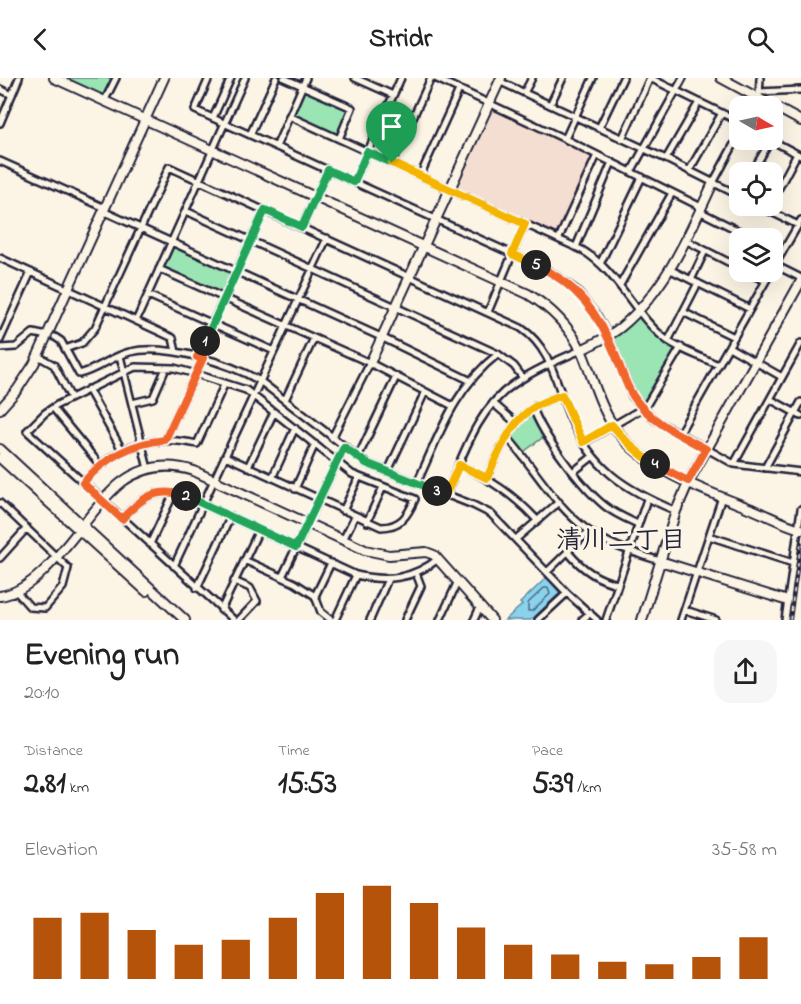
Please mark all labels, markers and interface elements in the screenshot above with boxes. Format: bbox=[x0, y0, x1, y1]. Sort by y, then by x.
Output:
text: Stridr bbox=[369, 20, 432, 59]
icon: back bbox=[24, 23, 57, 56]
icon: search bbox=[744, 23, 777, 56]
north arrow bbox=[729, 96, 783, 150]
map controls bbox=[729, 96, 783, 282]
pin bbox=[366, 101, 417, 163]
icon: arrive bbox=[375, 110, 408, 143]
button: locate bbox=[729, 162, 783, 216]
button: layers bbox=[729, 228, 783, 282]
pin: 5 bbox=[521, 250, 551, 280]
text: 5 bbox=[531, 253, 541, 277]
pin: 1 bbox=[190, 326, 220, 356]
text: 1 bbox=[202, 329, 208, 353]
pin: 4 bbox=[640, 449, 670, 479]
text: 4 bbox=[652, 452, 658, 476]
pin: 3 bbox=[422, 476, 452, 506]
text: 3 bbox=[434, 479, 440, 503]
pin: 2 bbox=[171, 481, 201, 511]
text: 2 bbox=[182, 484, 190, 508]
district label: 清川二丁目 bbox=[556, 523, 686, 561]
text: Evening run bbox=[24, 632, 179, 680]
button: share bbox=[714, 640, 777, 703]
text: 20:10 bbox=[24, 679, 59, 708]
text: Distance bbox=[24, 739, 83, 763]
text: Time bbox=[278, 739, 310, 763]
text: Pace bbox=[532, 739, 563, 763]
text: 2.81 bbox=[24, 763, 66, 807]
text: 15:53 bbox=[278, 763, 337, 807]
text: 5:39 bbox=[532, 763, 573, 807]
text: km bbox=[66, 776, 89, 800]
text: /km bbox=[573, 776, 602, 800]
text: Elevation bbox=[24, 836, 98, 865]
text: 35–58 m bbox=[712, 836, 777, 865]

